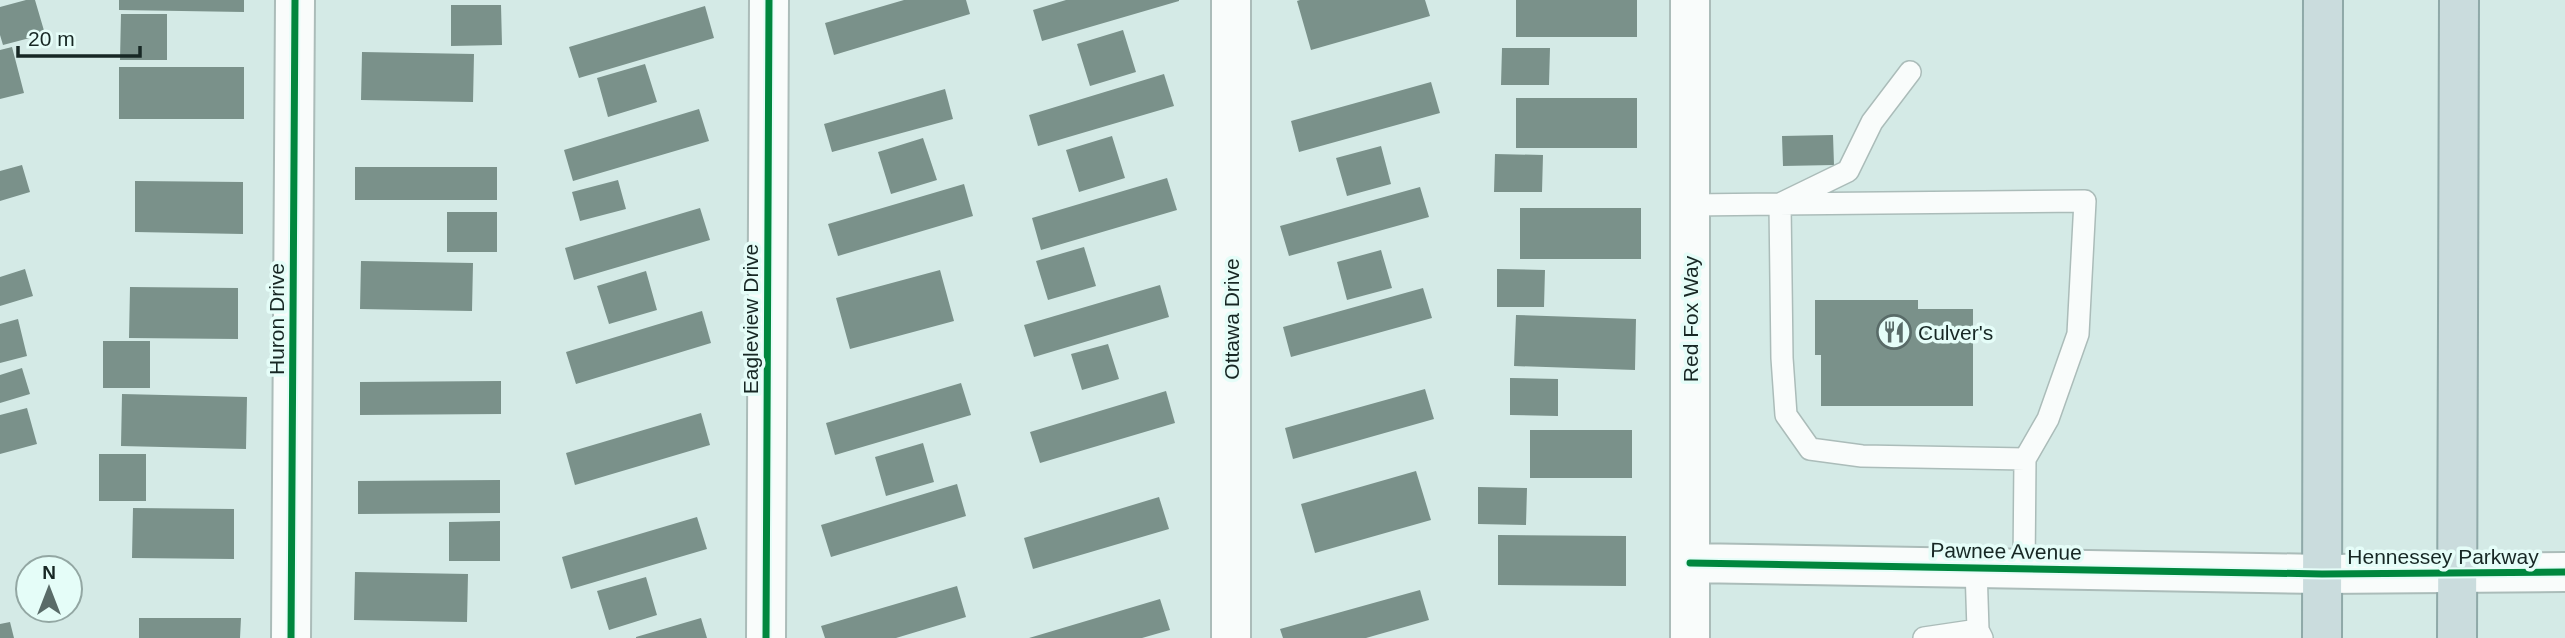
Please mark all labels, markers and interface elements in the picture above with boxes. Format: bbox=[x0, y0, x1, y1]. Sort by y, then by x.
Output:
scale bar bbox=[18, 14, 140, 58]
text: 20 m bbox=[28, 27, 75, 50]
street label: Eagleview Drive bbox=[739, 244, 762, 394]
street label: Red Fox Way bbox=[1679, 255, 1702, 382]
street label: Ottawa Drive bbox=[1220, 258, 1243, 380]
street label: Huron Drive bbox=[265, 263, 288, 375]
restaurant icon: Culver's bbox=[1875, 313, 1913, 351]
place label: Culver's bbox=[1918, 321, 1993, 344]
street label: Pawnee Avenue bbox=[1930, 538, 2082, 564]
street label: Hennessey Parkway bbox=[2347, 545, 2539, 568]
north arrow bbox=[14, 554, 84, 624]
text: N bbox=[42, 562, 56, 583]

